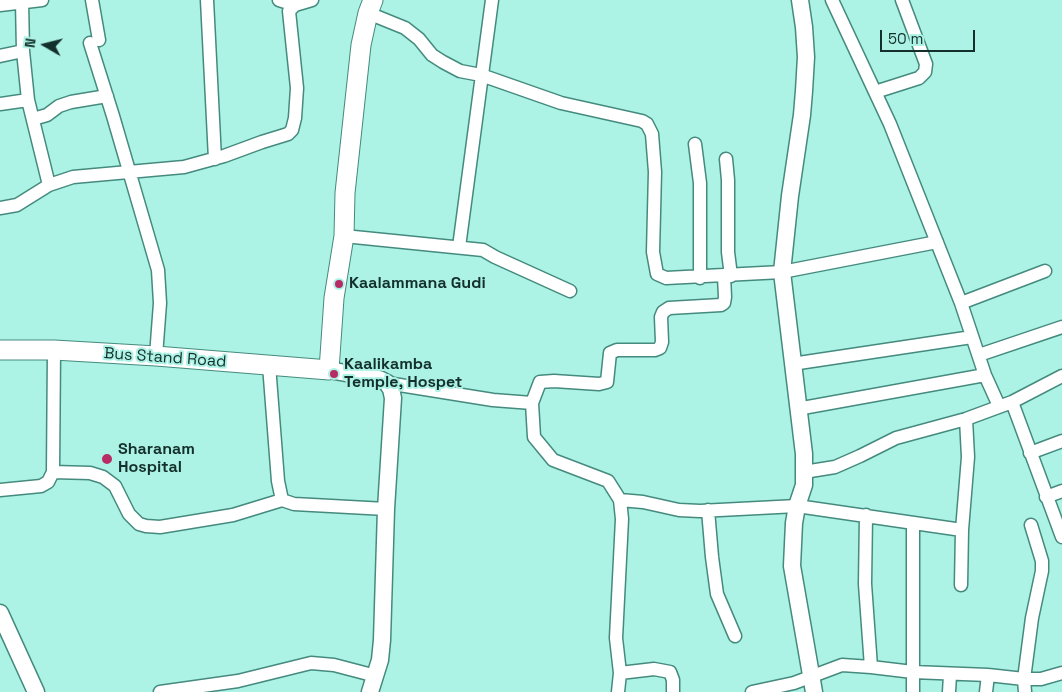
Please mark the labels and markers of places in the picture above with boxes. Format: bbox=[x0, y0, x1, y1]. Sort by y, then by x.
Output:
place label: Kaalammana Gudi bbox=[349, 274, 486, 294]
marker: Kaalammana Gudi bbox=[333, 278, 345, 290]
place label: Kaalikamba Temple, Hospet bbox=[344, 355, 462, 393]
marker: Kaalikamba Temple, Hospet bbox=[328, 368, 340, 380]
place label: Sharanam Hospital bbox=[118, 440, 195, 478]
marker: Sharanam Hospital bbox=[100, 452, 114, 466]

